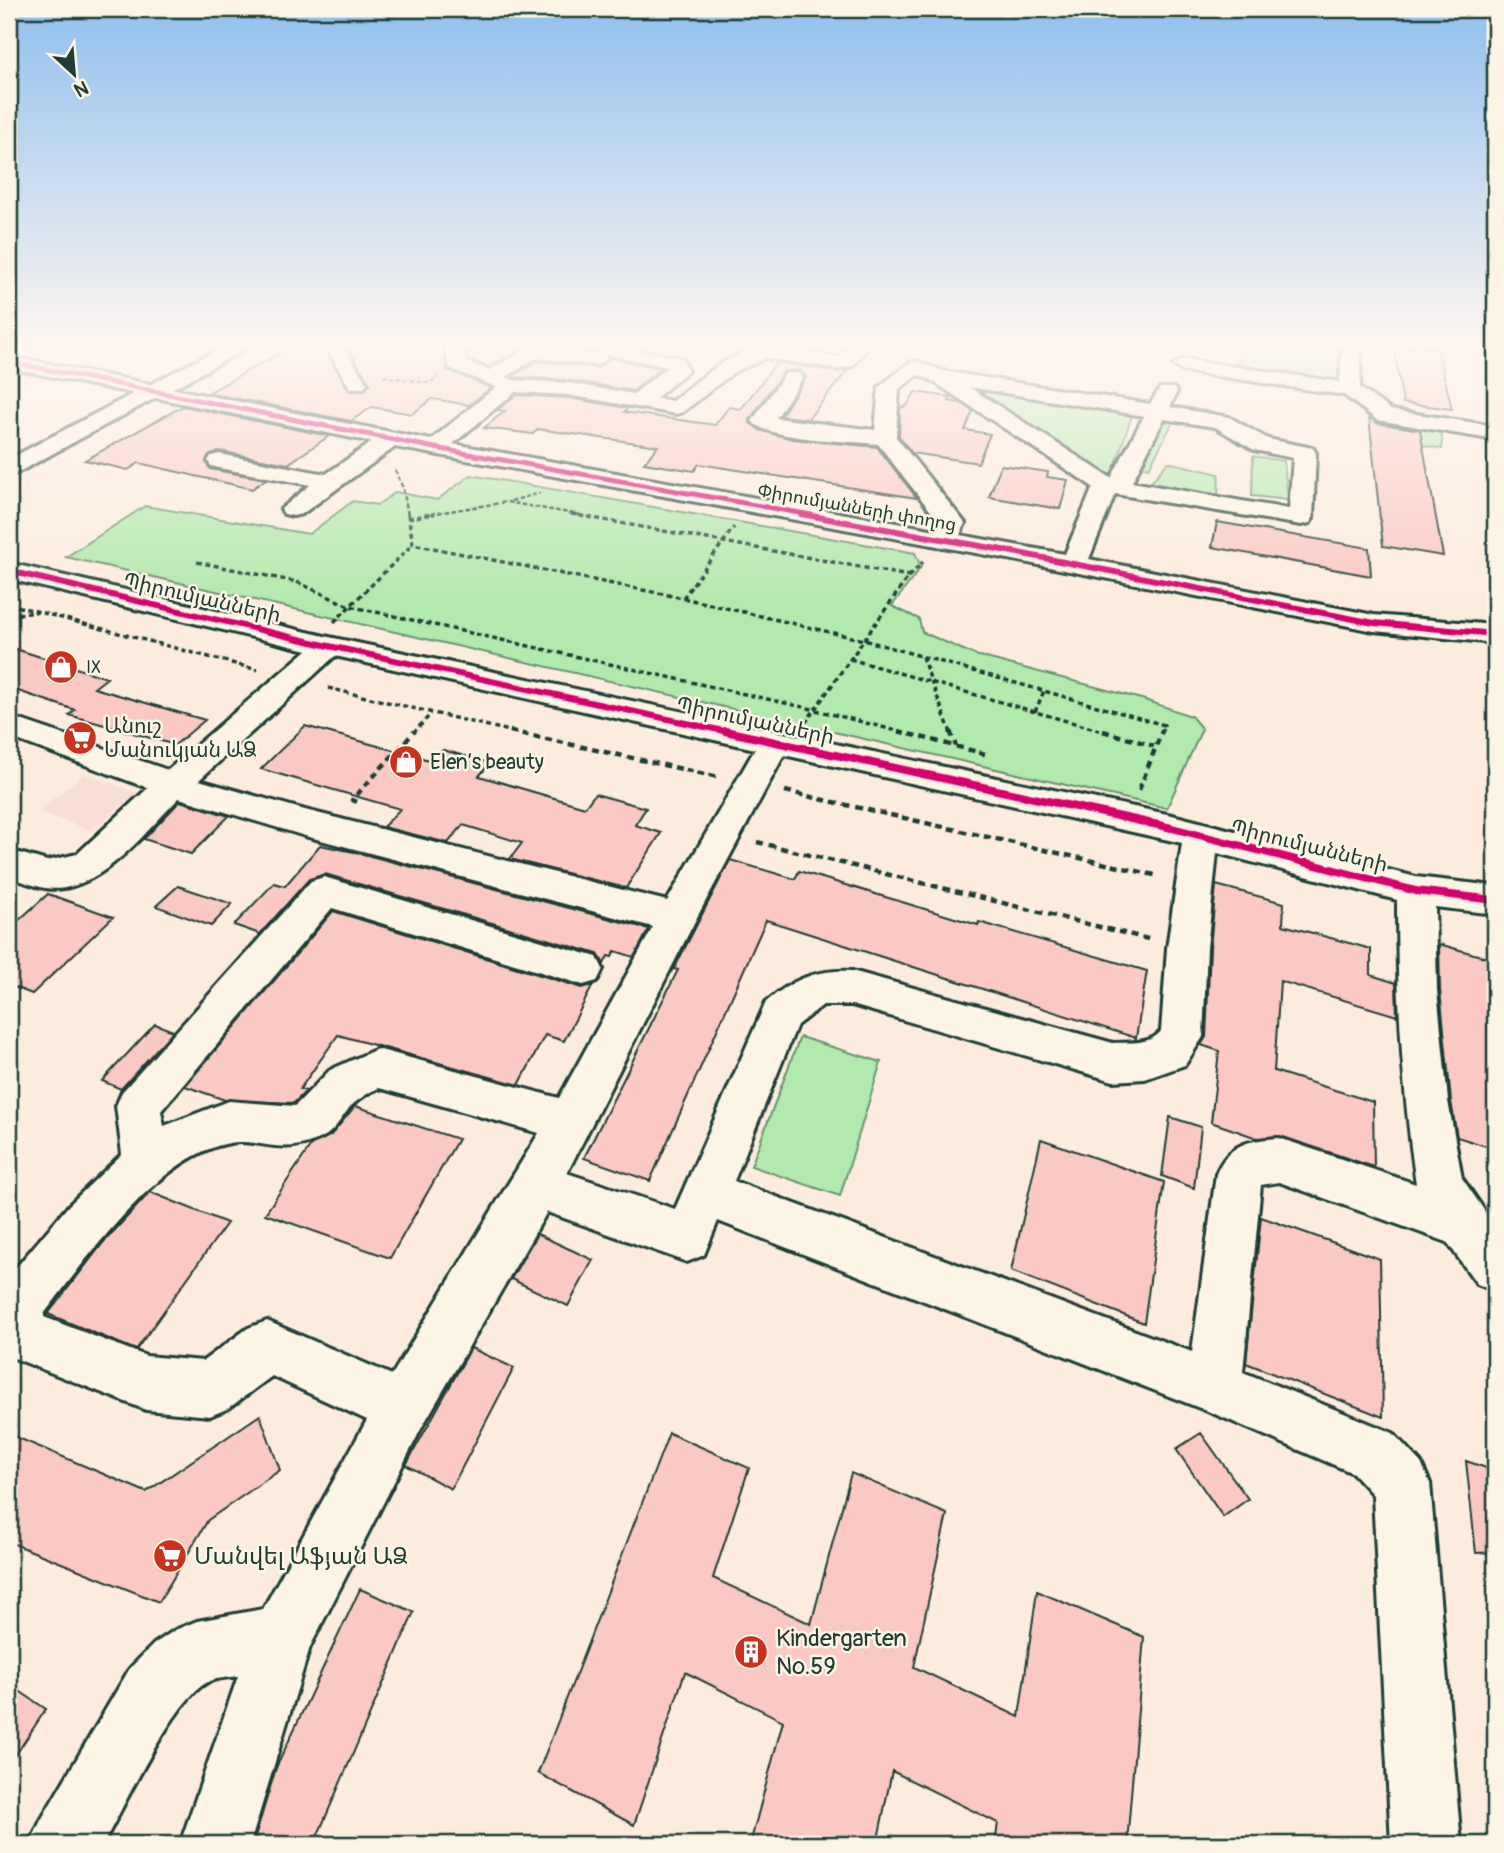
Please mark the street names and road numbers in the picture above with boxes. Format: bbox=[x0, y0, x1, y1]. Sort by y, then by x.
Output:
street label: Փիրումյանների փողոց bbox=[756, 479, 958, 537]
street label: Պիրումյանների bbox=[121, 567, 283, 629]
street label: Պիրումյանների bbox=[673, 691, 837, 751]
street label: Պիրումյանների bbox=[1228, 813, 1390, 879]

